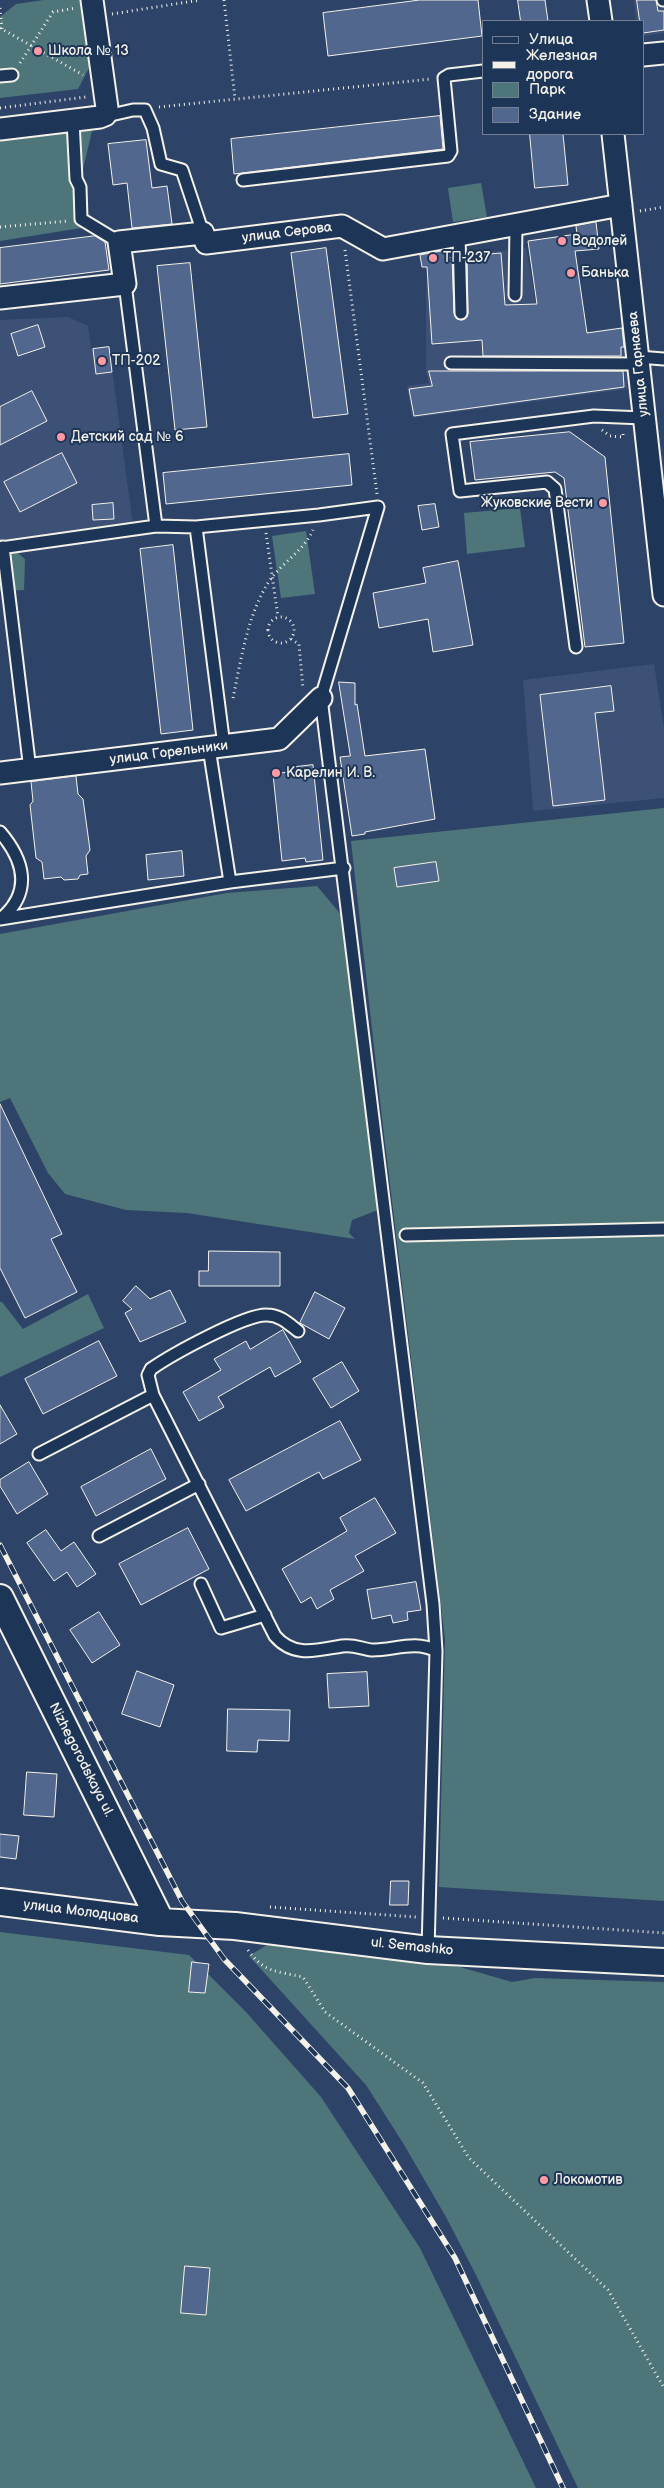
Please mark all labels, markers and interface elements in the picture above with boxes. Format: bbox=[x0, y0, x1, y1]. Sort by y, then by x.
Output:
legend bbox=[482, 20, 644, 135]
text: Улица bbox=[529, 30, 573, 49]
place label: Школа № 13 bbox=[48, 43, 129, 59]
marker: Школа № 13 bbox=[32, 45, 44, 57]
text: Железная дорога bbox=[526, 46, 597, 84]
text: Парк bbox=[529, 80, 566, 99]
text: Здание bbox=[529, 105, 581, 124]
street label: улица Серова bbox=[241, 219, 333, 247]
place label: Водолей bbox=[572, 233, 627, 249]
marker: Водолей bbox=[556, 235, 568, 247]
place label: ТП-237 bbox=[443, 250, 490, 266]
marker: ТП-237 bbox=[427, 252, 439, 264]
place label: Банька bbox=[581, 265, 629, 281]
marker: Банька bbox=[565, 267, 577, 279]
street label: улица Гарнаева bbox=[625, 310, 653, 418]
place label: ТП-202 bbox=[112, 353, 160, 369]
marker: ТП-202 bbox=[96, 355, 108, 367]
place label: Детский сад № 6 bbox=[71, 429, 184, 445]
marker: Детский сад № 6 bbox=[55, 431, 67, 443]
place label: Жуковские Вести bbox=[481, 495, 593, 511]
marker: Жуковские Вести bbox=[597, 497, 609, 509]
street label: улица Горельники bbox=[109, 737, 229, 769]
place label: Карелин И. В. bbox=[286, 765, 375, 781]
marker: Карелин И. В. bbox=[270, 767, 282, 779]
street label: Nizhegorodskaya ul. bbox=[45, 1700, 117, 1820]
street label: улица Молодцова bbox=[22, 1897, 140, 1927]
street label: ul. Semashko bbox=[370, 1934, 454, 1960]
place label: Локомотив bbox=[554, 2172, 623, 2188]
marker: Локомотив bbox=[538, 2174, 550, 2186]

